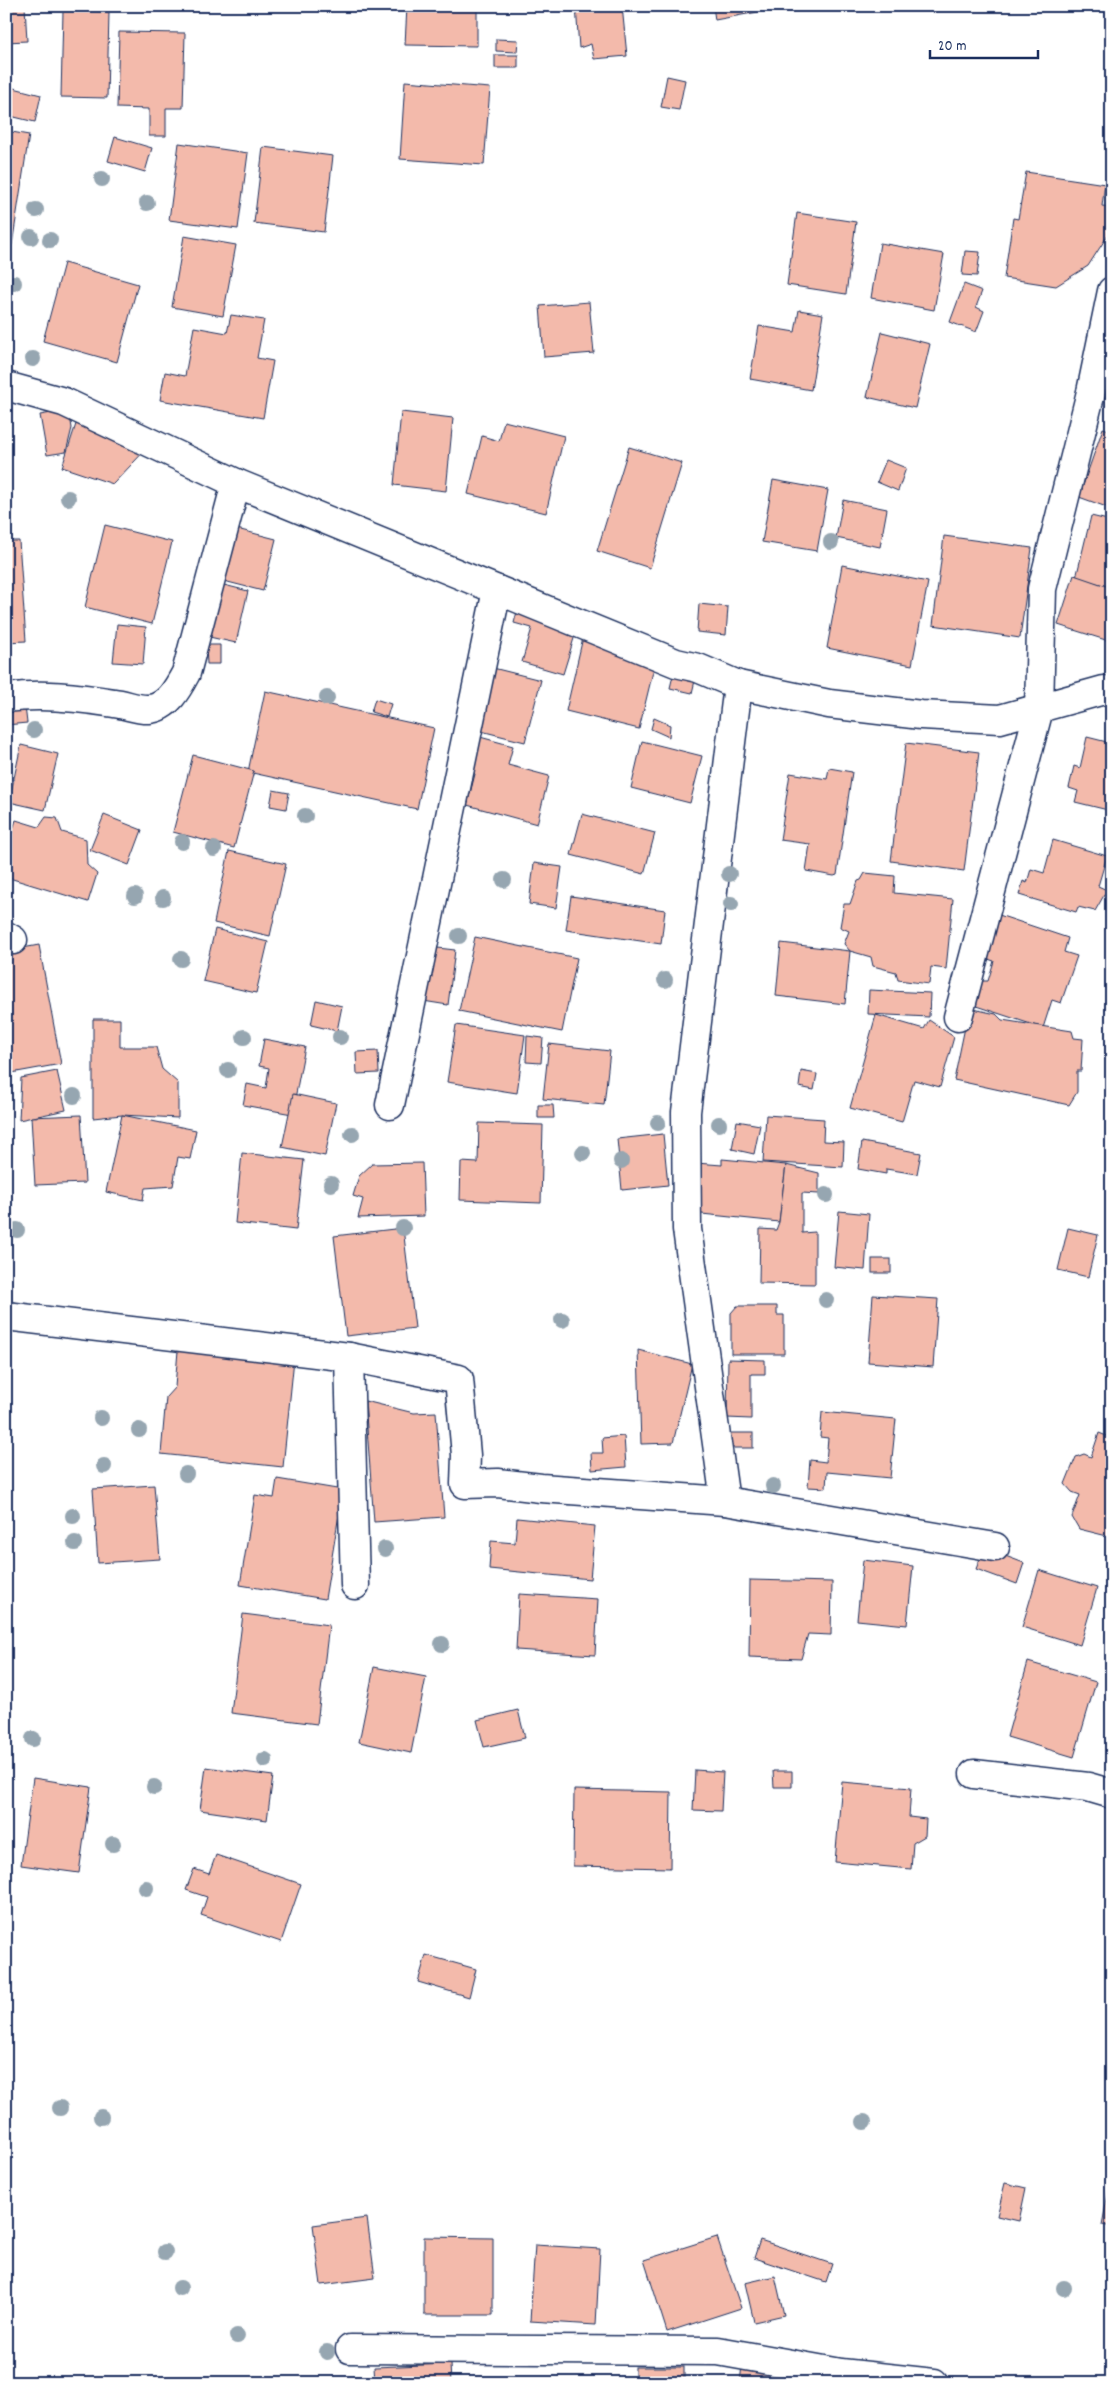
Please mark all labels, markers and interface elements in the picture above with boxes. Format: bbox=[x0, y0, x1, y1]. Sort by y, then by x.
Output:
scale bar bbox=[930, 28, 1038, 60]
text: 20 m bbox=[938, 36, 966, 58]

